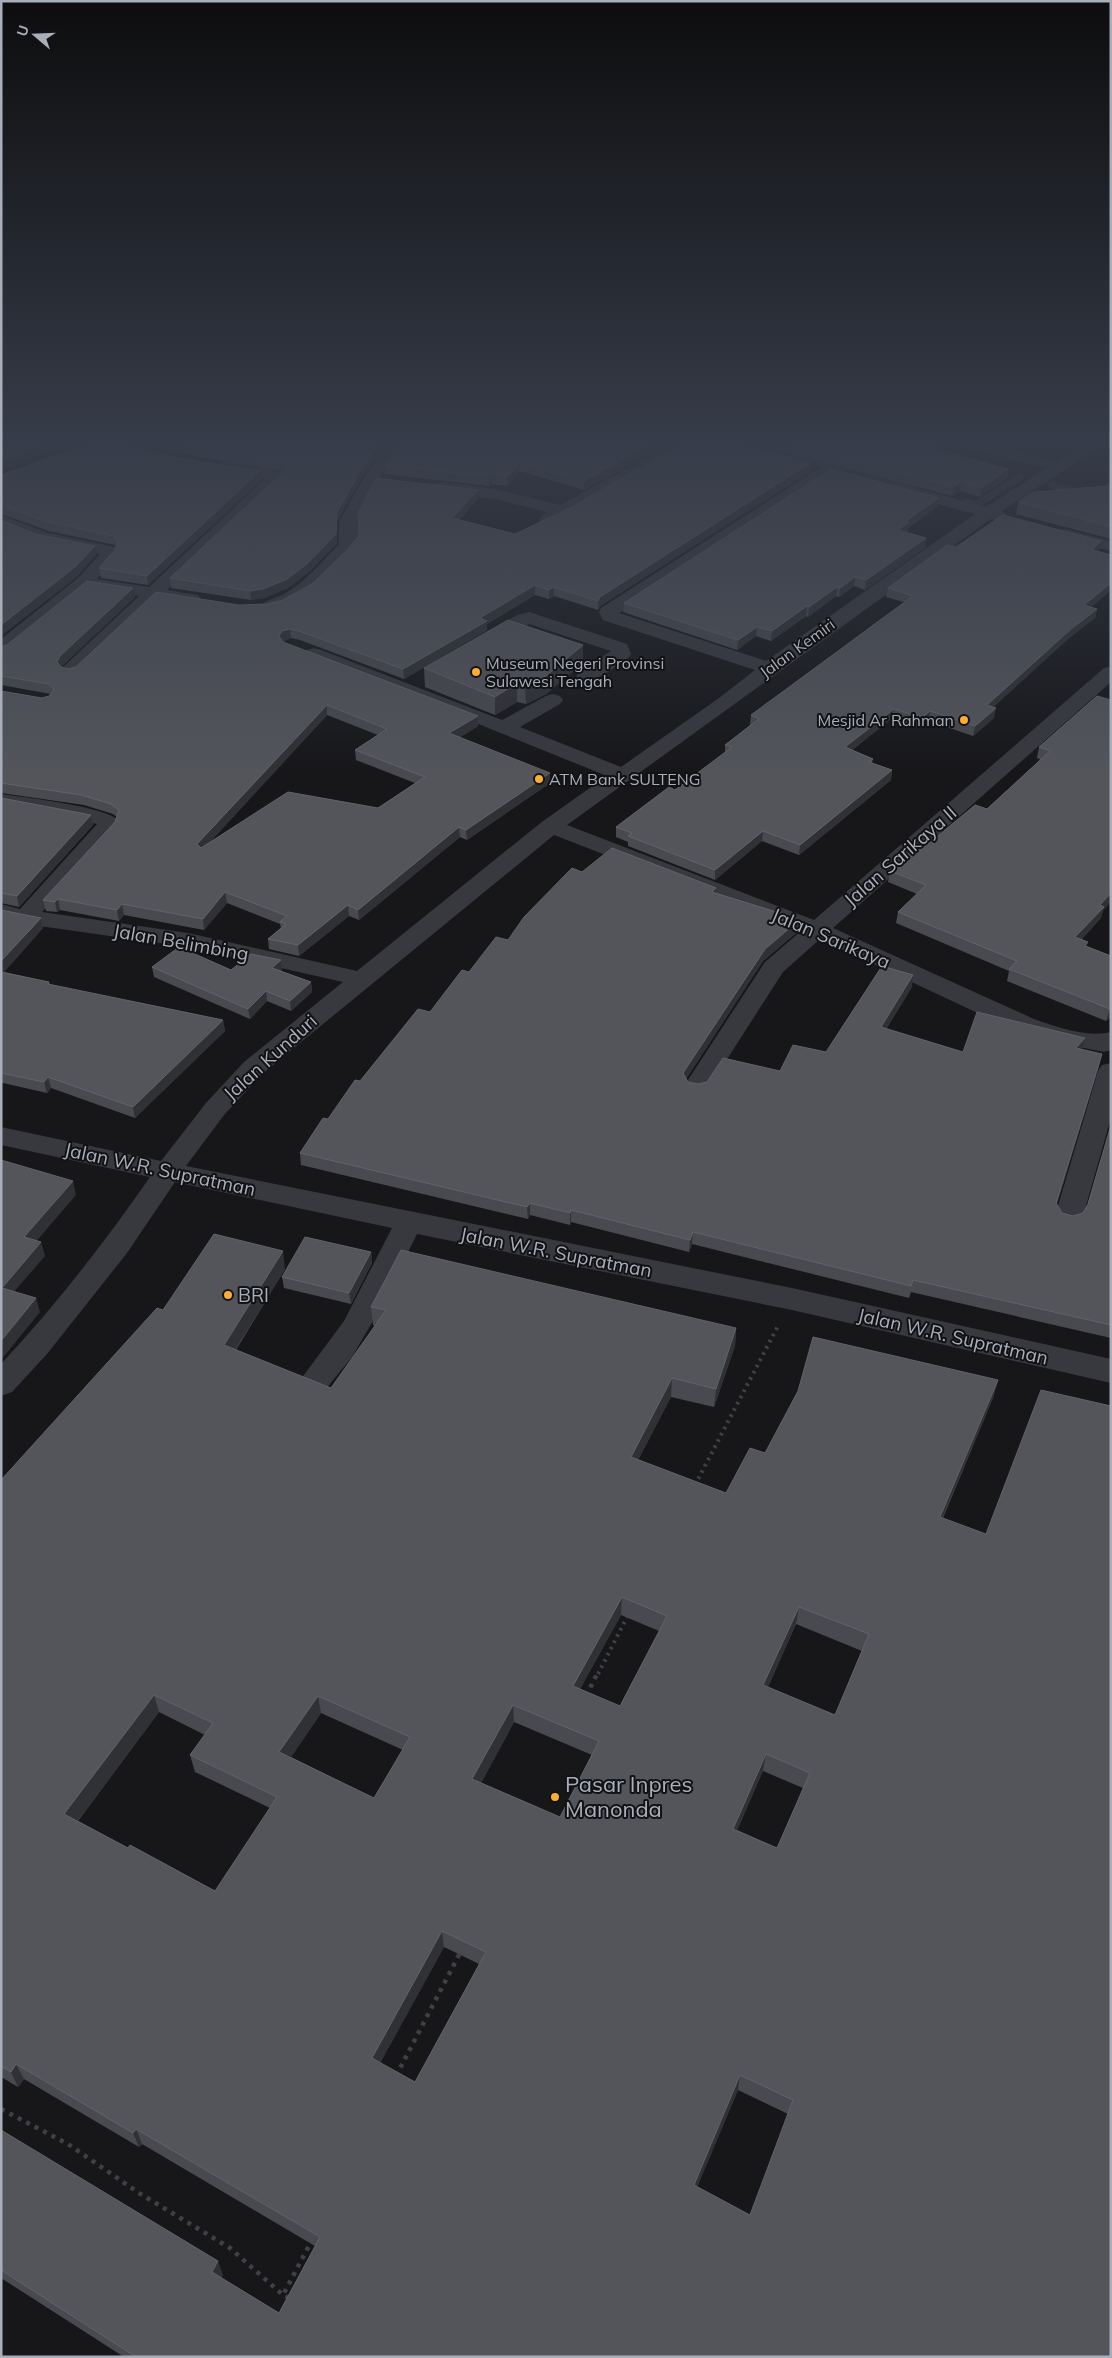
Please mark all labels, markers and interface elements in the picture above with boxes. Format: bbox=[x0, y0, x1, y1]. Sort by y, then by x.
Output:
north arrow bbox=[10, 10, 60, 60]
text: U bbox=[13, 23, 33, 39]
street label: Jalan Kemiri bbox=[756, 614, 838, 682]
place label: Museum Negeri Provinsi Sulawesi Tengah bbox=[486, 653, 664, 691]
marker: Museum Negeri Provinsi Sulawesi Tengah bbox=[470, 666, 482, 678]
place label: Mesjid Ar Rahman bbox=[817, 710, 954, 730]
marker: Mesjid Ar Rahman bbox=[958, 714, 970, 726]
place label: ATM Bank SULTENG bbox=[549, 769, 700, 789]
marker: ATM Bank SULTENG bbox=[533, 773, 545, 785]
street label: Jalan Sarikaya II bbox=[839, 801, 961, 911]
street label: Jalan Sarikaya bbox=[768, 902, 894, 974]
street label: Jalan Belimbing bbox=[111, 918, 251, 966]
street label: Jalan Kunduri bbox=[218, 1009, 322, 1105]
street label: Jalan W.R. Supratman bbox=[62, 1137, 258, 1201]
street label: Jalan W.R. Supratman bbox=[458, 1222, 654, 1282]
place label: BRI bbox=[238, 1283, 269, 1307]
marker: BRI bbox=[222, 1289, 234, 1301]
street label: Jalan W.R. Supratman bbox=[855, 1302, 1051, 1370]
place label: Pasar Inpres Manonda bbox=[565, 1770, 692, 1823]
marker: Pasar Inpres Manonda bbox=[549, 1791, 561, 1803]

